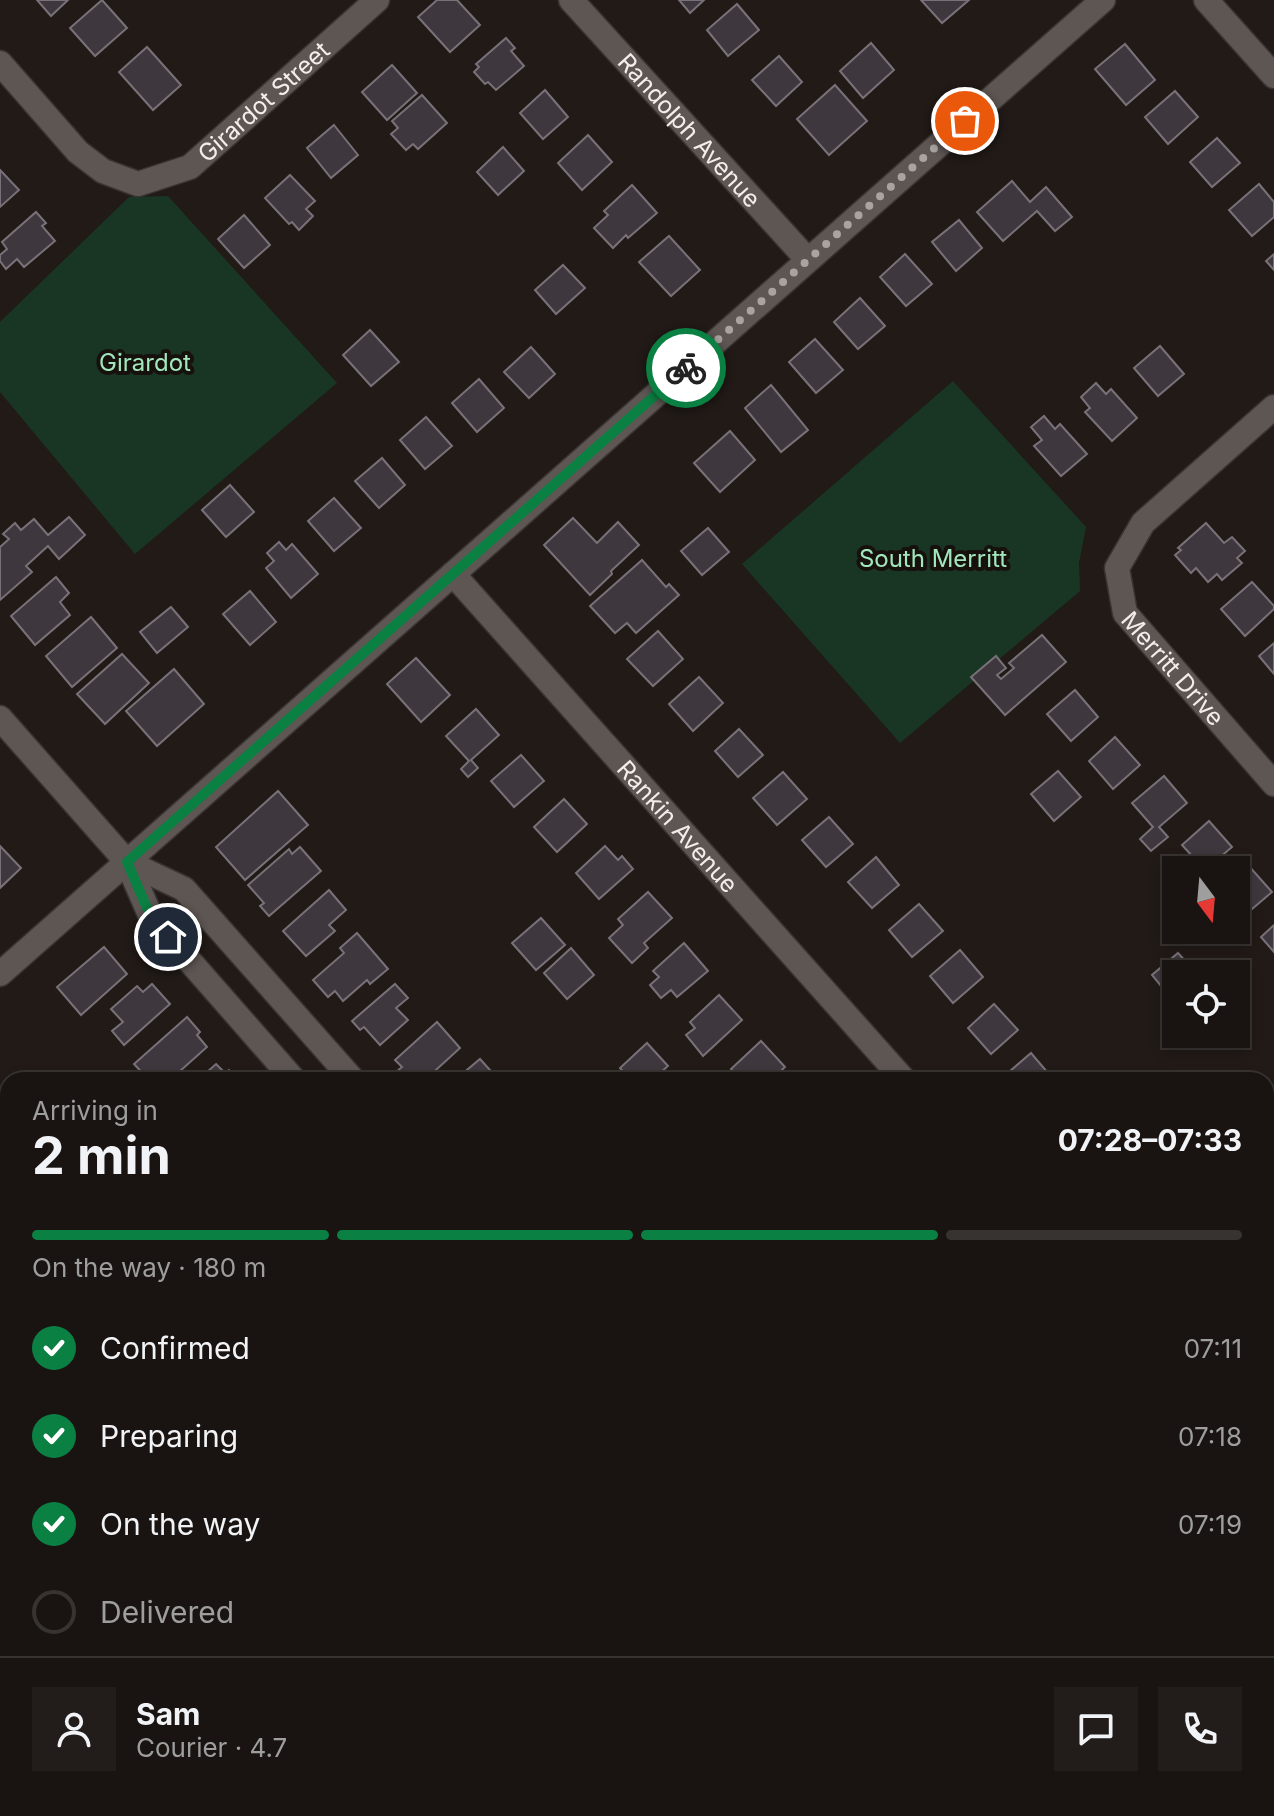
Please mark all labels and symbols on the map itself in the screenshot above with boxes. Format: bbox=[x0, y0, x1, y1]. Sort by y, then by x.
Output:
street label: Girardot Street bbox=[192, 35, 335, 168]
street label: Randolph Avenue bbox=[612, 47, 767, 213]
pin bbox=[931, 87, 999, 155]
courier bbox=[646, 328, 726, 408]
park label: Girardot bbox=[99, 348, 191, 377]
park label: South Merritt bbox=[859, 544, 1007, 573]
street label: Merritt Drive bbox=[1116, 605, 1231, 731]
street label: Rankin Avenue bbox=[611, 754, 744, 898]
north arrow bbox=[1162, 856, 1250, 944]
pin bbox=[134, 903, 202, 971]

